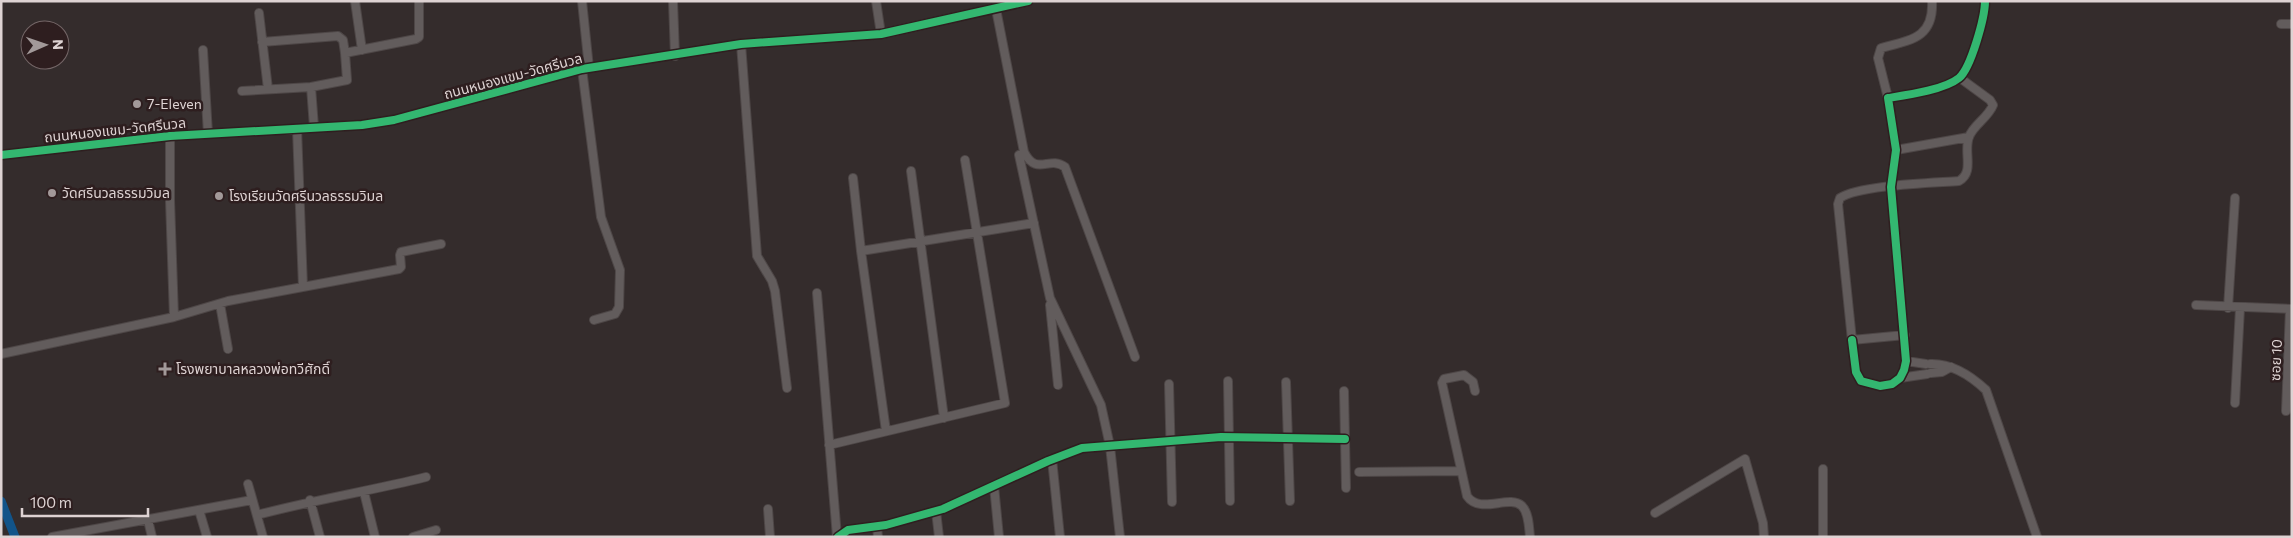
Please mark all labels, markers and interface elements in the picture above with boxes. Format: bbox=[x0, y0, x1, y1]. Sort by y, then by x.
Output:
north arrow bbox=[20, 20, 70, 70]
text: N bbox=[50, 39, 67, 50]
street label: ถนนหนองแขม-วัดศรีนวล bbox=[442, 49, 584, 102]
place label: 7-Eleven bbox=[147, 95, 202, 112]
marker: 7-Eleven bbox=[131, 98, 143, 110]
street label: ถนนหนองแขม-วัดศรีนวล bbox=[43, 114, 187, 145]
place label: วัดศรีนวลธรรมวิมล bbox=[62, 184, 170, 201]
marker: วัดศรีนวลธรรมวิมล bbox=[46, 187, 58, 199]
place label: โรงเรียนวัดศรีนวลธรรมวิมล bbox=[229, 187, 383, 204]
marker: โรงเรียนวัดศรีนวลธรรมวิมล bbox=[213, 190, 225, 202]
street label: ซอย 10 bbox=[2266, 339, 2285, 381]
place label: โรงพยาบาลหลวงพ่อทวีศักดิ์ bbox=[176, 360, 330, 377]
marker: โรงพยาบาลหลวงพ่อทวีศักดิ์ bbox=[158, 362, 172, 376]
scale bar bbox=[22, 486, 149, 518]
text: 100 m bbox=[30, 493, 72, 511]

